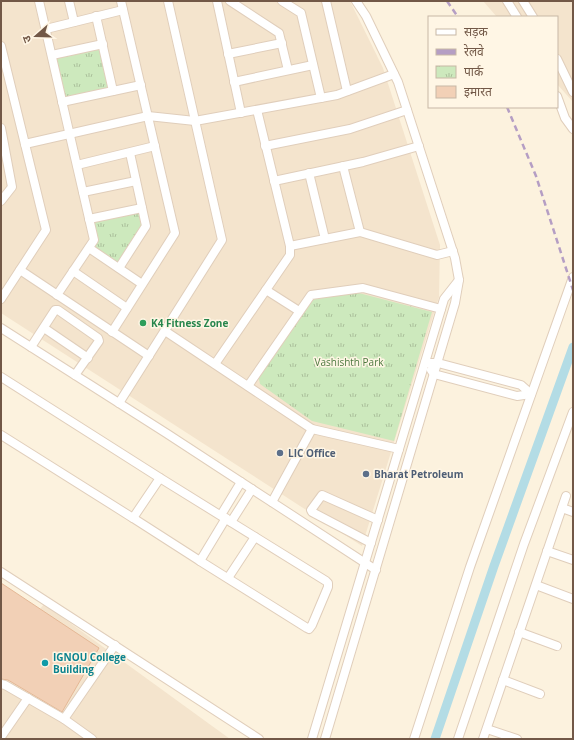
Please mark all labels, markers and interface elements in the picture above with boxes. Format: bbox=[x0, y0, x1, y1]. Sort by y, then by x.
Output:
north arrow bbox=[16, 16, 56, 56]
legend bbox=[428, 16, 558, 108]
text: सड़क bbox=[464, 23, 489, 40]
text: उ bbox=[18, 33, 34, 45]
text: रेलवे bbox=[464, 43, 484, 60]
text: पार्क bbox=[464, 63, 484, 80]
text: इमारत bbox=[464, 83, 493, 100]
place label: K4 Fitness Zone bbox=[151, 316, 228, 330]
marker: K4 Fitness Zone bbox=[138, 318, 148, 328]
park label: Vashishth Park bbox=[314, 355, 384, 369]
place label: LIC Office bbox=[288, 446, 336, 460]
marker: LIC Office bbox=[275, 448, 285, 458]
place label: Bharat Petroleum bbox=[374, 467, 464, 481]
marker: Bharat Petroleum bbox=[361, 469, 371, 479]
place label: IGNOU College Building bbox=[53, 650, 126, 676]
marker: IGNOU College Building bbox=[40, 658, 50, 668]

